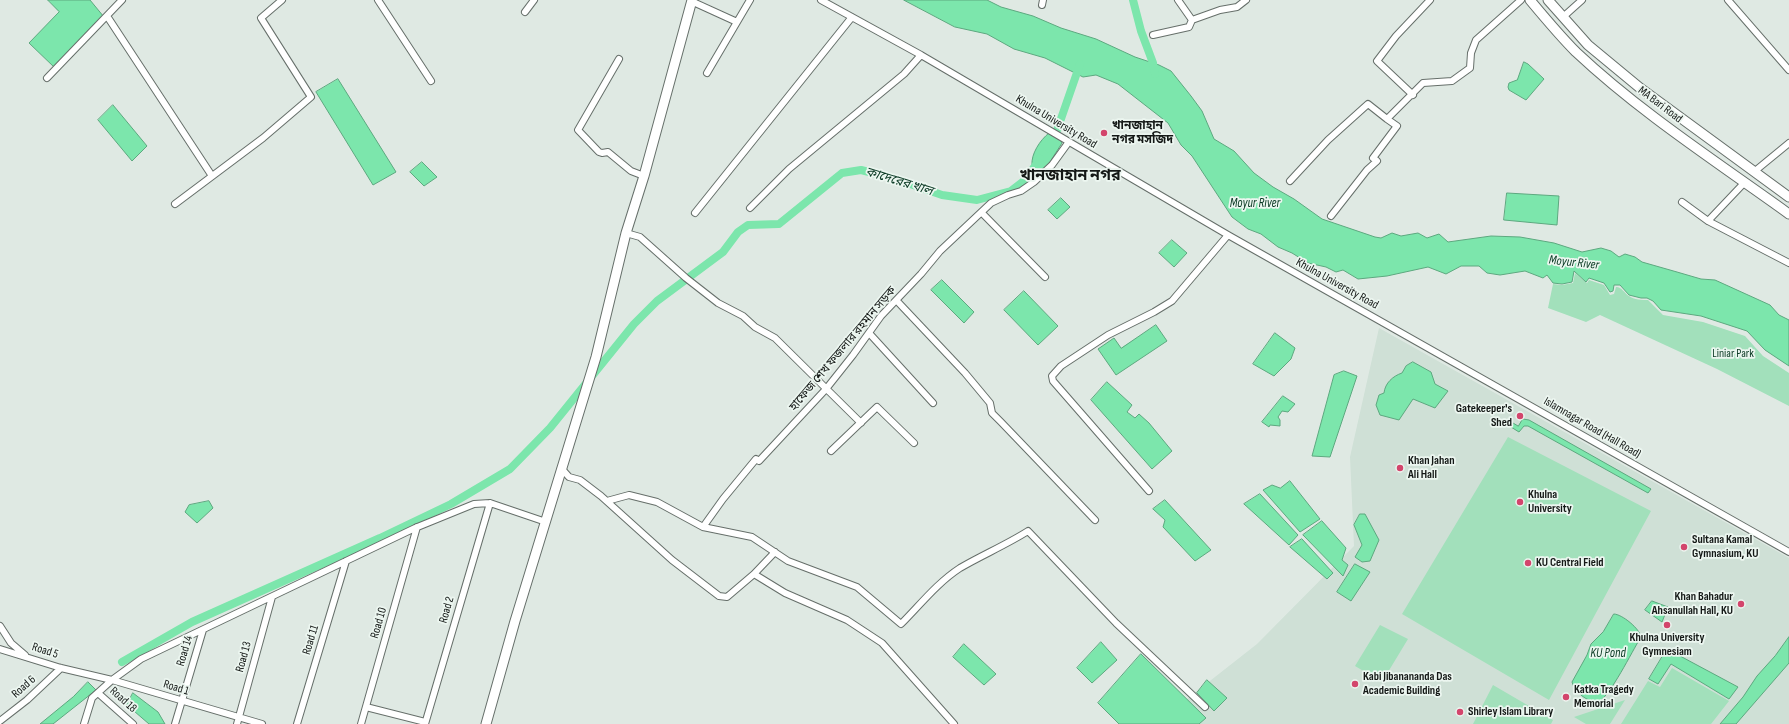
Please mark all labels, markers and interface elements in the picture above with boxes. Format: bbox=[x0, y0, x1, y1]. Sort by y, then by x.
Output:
street label: MA Bari Road bbox=[1635, 84, 1685, 126]
street label: Khulna University Road bbox=[1013, 92, 1099, 152]
place label: খানজাহান নগর মসজিদ bbox=[1112, 119, 1173, 147]
marker: খানজাহান নগর মসজিদ bbox=[1099, 128, 1109, 138]
water label: কাদেরের খাল bbox=[863, 164, 935, 200]
district label: খানজাহান নগর bbox=[1019, 166, 1121, 186]
water label: Moyur River bbox=[1230, 196, 1280, 212]
water label: Moyur River bbox=[1548, 253, 1600, 273]
street label: Khulna University Road bbox=[1293, 255, 1381, 313]
street label: হাফেজ শেখ ফজলার রহমান সড়ক bbox=[787, 284, 899, 414]
park label: Liniar Park bbox=[1712, 347, 1754, 361]
street label: Islamnagar Road (Hall Road) bbox=[1541, 394, 1643, 462]
place label: Gatekeeper's Shed bbox=[1456, 402, 1512, 430]
marker: Gatekeeper's Shed bbox=[1515, 411, 1525, 421]
place label: Khan Jahan Ali Hall bbox=[1408, 454, 1455, 482]
marker: Khan Jahan Ali Hall bbox=[1395, 463, 1405, 473]
place label: Khulna University bbox=[1528, 488, 1572, 516]
marker: Khulna University bbox=[1515, 497, 1525, 507]
place label: Sultana Kamal Gymnasium, KU bbox=[1692, 533, 1758, 561]
marker: Sultana Kamal Gymnasium, KU bbox=[1679, 542, 1689, 552]
place label: KU Central Field bbox=[1536, 556, 1604, 570]
marker: KU Central Field bbox=[1523, 558, 1533, 568]
place label: Khan Bahadur Ahsanullah Hall, KU bbox=[1652, 590, 1733, 618]
street label: Road 2 bbox=[436, 595, 458, 625]
marker: Khan Bahadur Ahsanullah Hall, KU bbox=[1736, 599, 1746, 609]
street label: Road 10 bbox=[368, 606, 390, 640]
marker: Khulna University Gymnesiam bbox=[1662, 620, 1672, 630]
street label: Road 11 bbox=[300, 623, 322, 657]
place label: Khulna University Gymnesiam bbox=[1630, 631, 1704, 659]
street label: Road 14 bbox=[174, 634, 196, 668]
street label: Road 5 bbox=[30, 640, 60, 662]
street label: Road 13 bbox=[233, 640, 255, 674]
water label: KU Pond bbox=[1590, 646, 1626, 662]
place label: Kabi Jibanananda Das Academic Building bbox=[1363, 670, 1452, 698]
street label: Road 6 bbox=[9, 673, 39, 701]
street label: Road 1 bbox=[161, 677, 191, 699]
marker: Kabi Jibanananda Das Academic Building bbox=[1350, 679, 1360, 689]
place label: Katka Tragedy Memorial bbox=[1574, 683, 1634, 711]
street label: Road 18 bbox=[107, 684, 139, 716]
marker: Katka Tragedy Memorial bbox=[1561, 692, 1571, 702]
place label: Shirley Islam Library bbox=[1468, 705, 1553, 719]
marker: Shirley Islam Library bbox=[1455, 707, 1465, 717]

